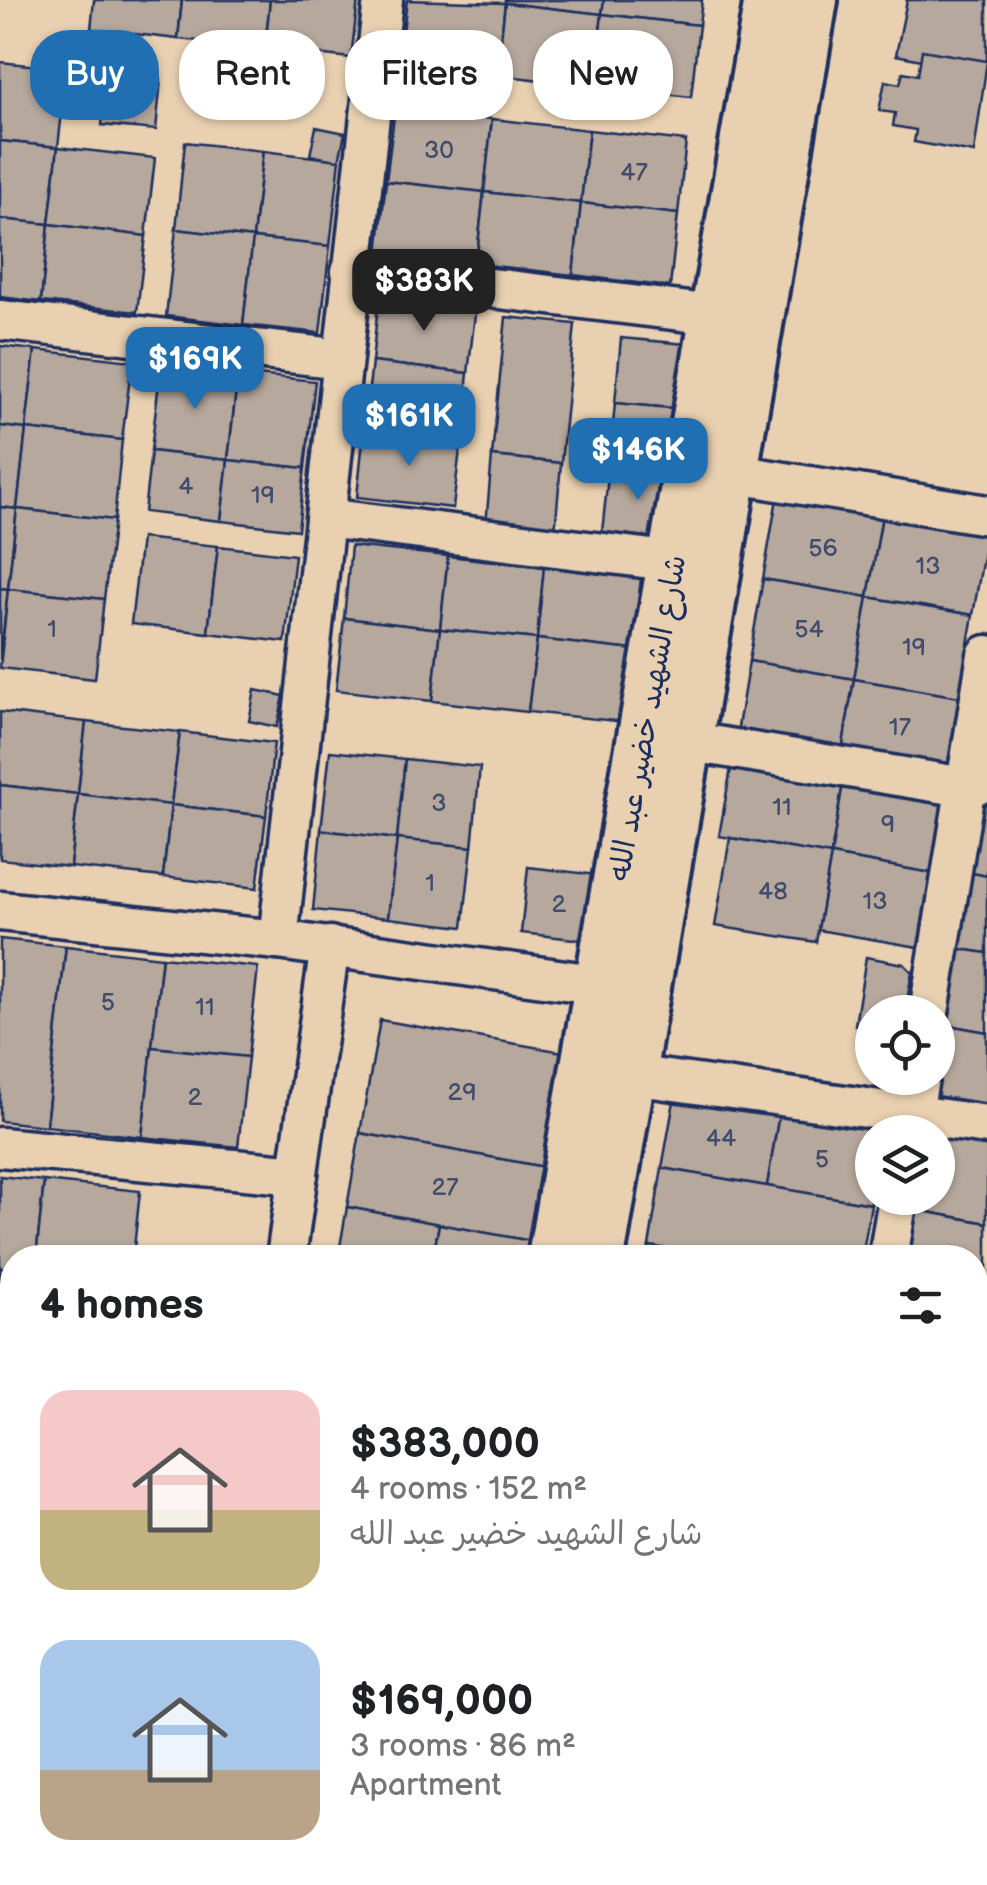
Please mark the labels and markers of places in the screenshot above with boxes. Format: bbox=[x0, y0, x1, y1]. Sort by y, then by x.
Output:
pin: $383K bbox=[354, 249, 494, 334]
pin: $169K bbox=[125, 327, 265, 412]
pin: $161K bbox=[339, 384, 479, 469]
pin: $146K bbox=[568, 418, 708, 503]

